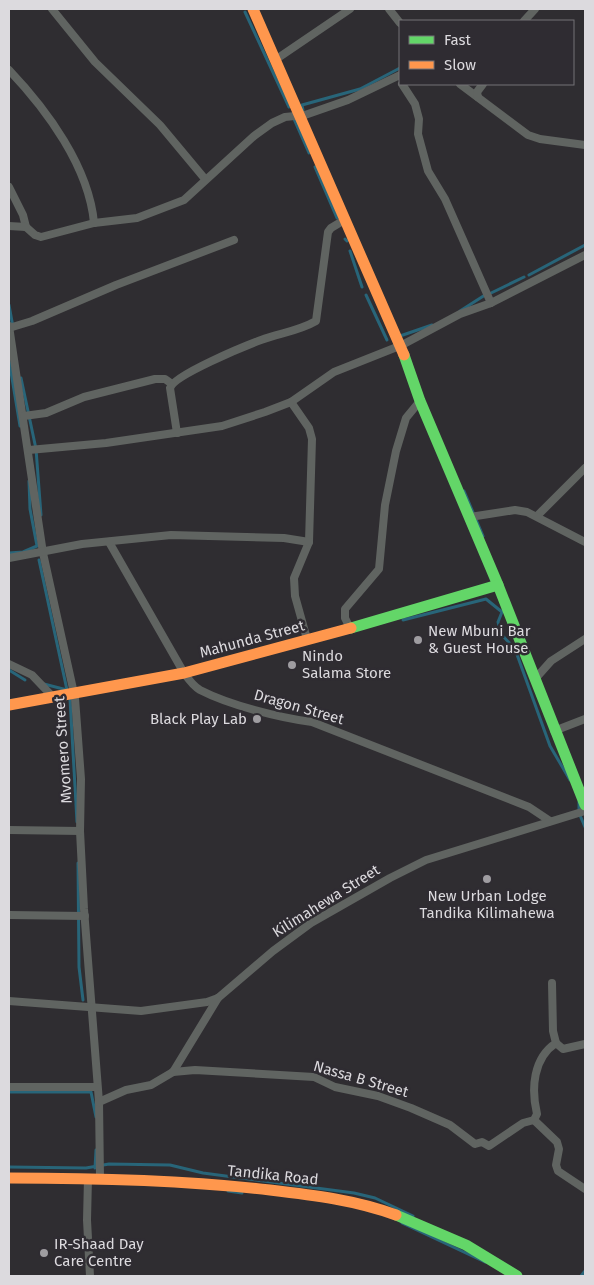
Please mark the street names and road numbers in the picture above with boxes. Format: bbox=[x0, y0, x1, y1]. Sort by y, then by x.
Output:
street label: Mahunda Street bbox=[198, 616, 307, 662]
street label: Dragon Street bbox=[252, 686, 347, 729]
street label: Mvomero Street bbox=[50, 695, 76, 804]
street label: Kilimahewa Street bbox=[269, 860, 383, 941]
street label: Nassa B Street bbox=[311, 1057, 411, 1101]
street label: Tandika Road bbox=[227, 1161, 319, 1189]

